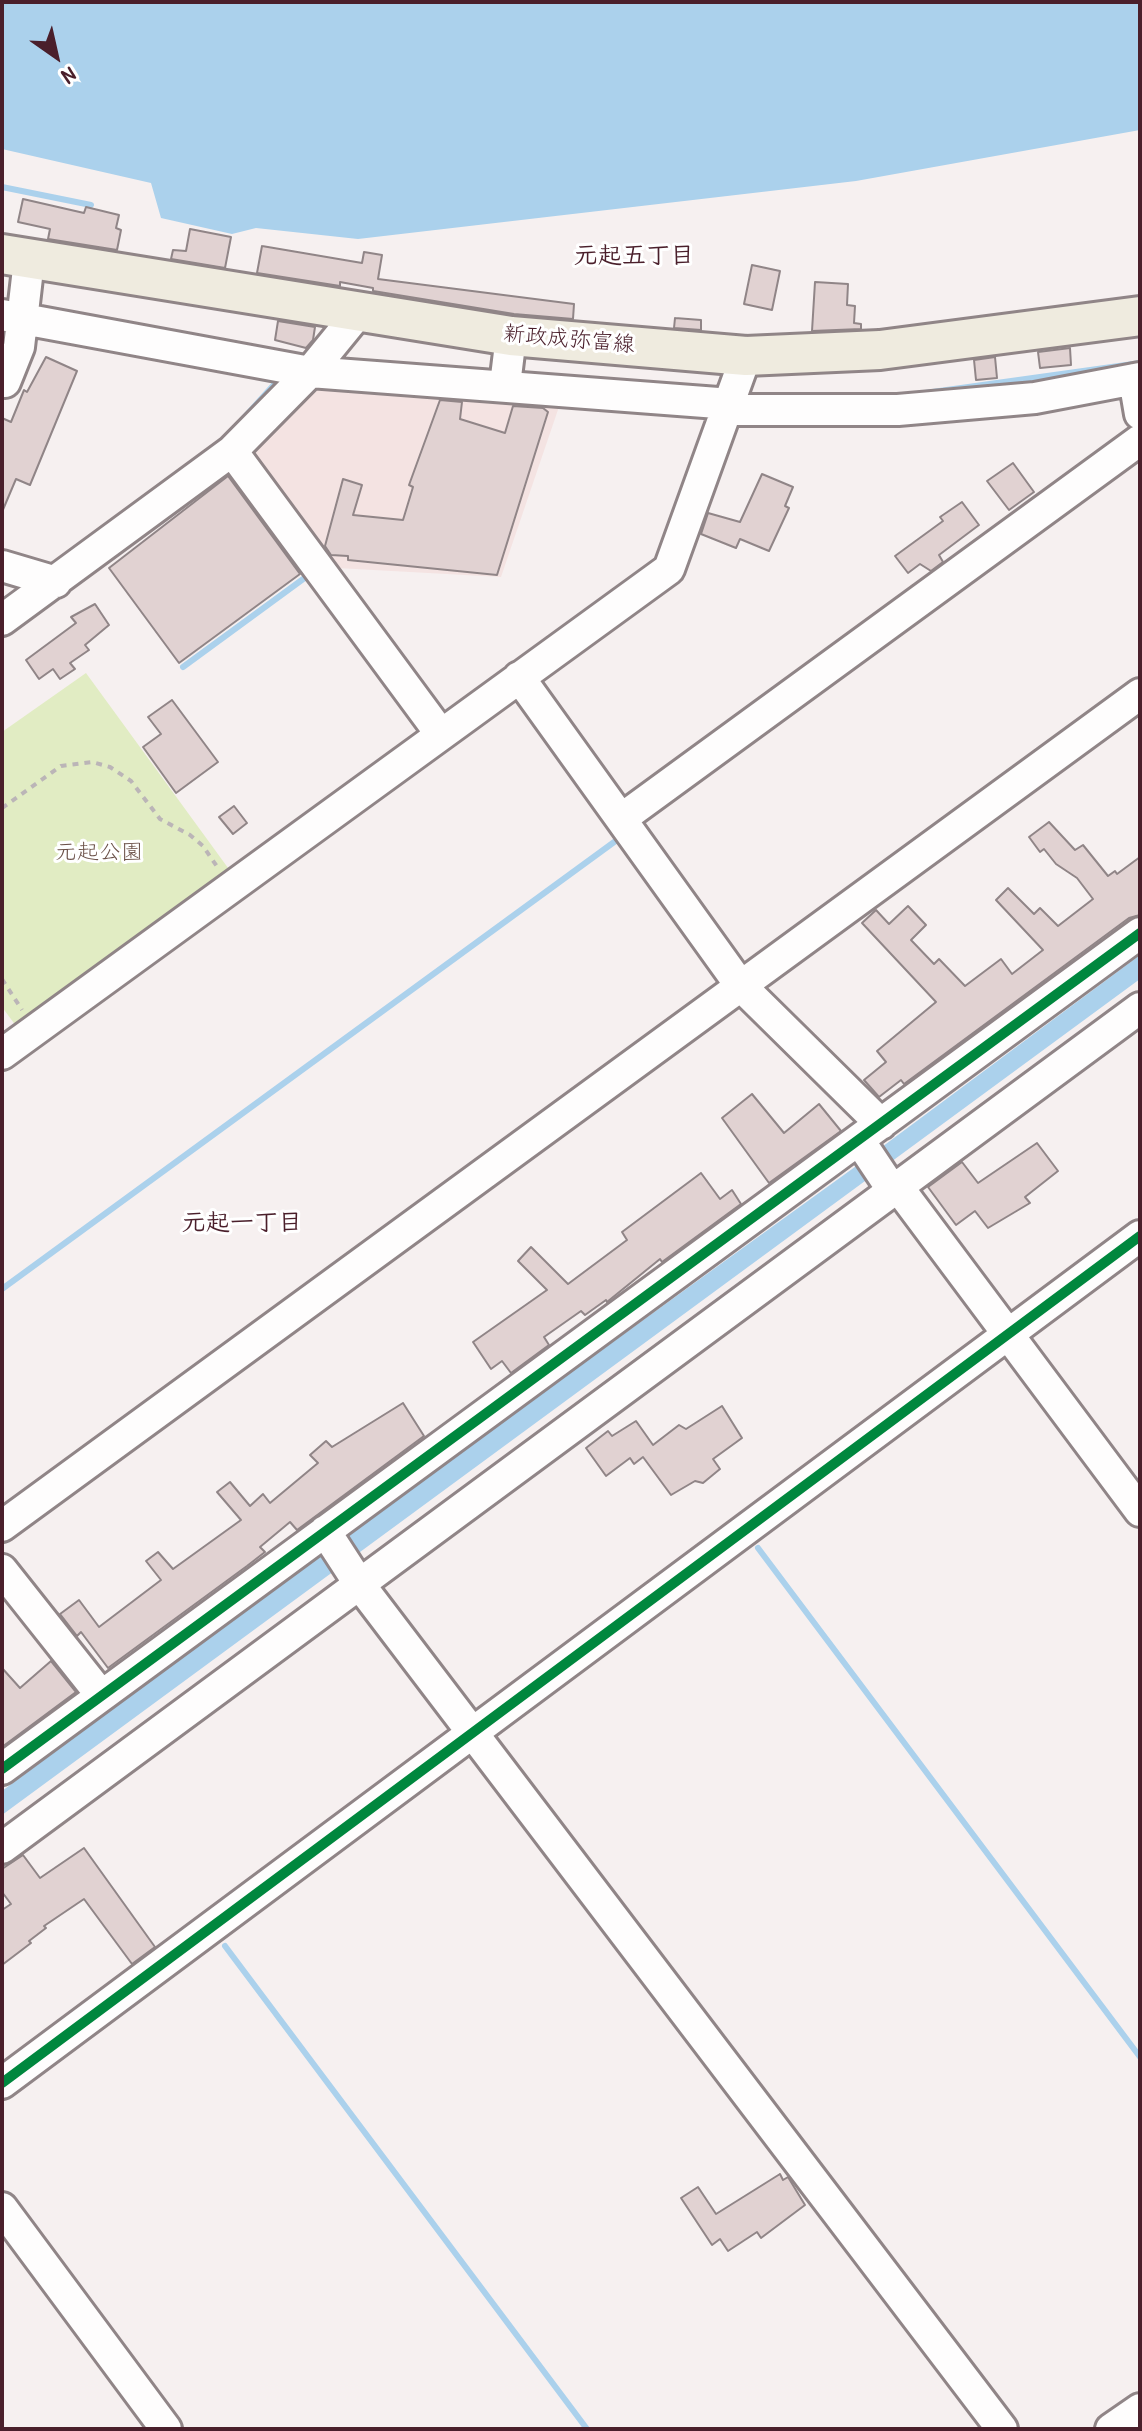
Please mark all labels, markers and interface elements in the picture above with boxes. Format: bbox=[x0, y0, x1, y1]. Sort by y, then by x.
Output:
north arrow bbox=[16, 16, 96, 96]
text: N bbox=[56, 60, 83, 92]
district label: 元起五丁目 bbox=[574, 243, 694, 271]
street label: 新政成弥富線 bbox=[502, 321, 636, 359]
park label: 元起公園 bbox=[55, 840, 143, 866]
district label: 元起一丁目 bbox=[182, 1210, 302, 1238]

